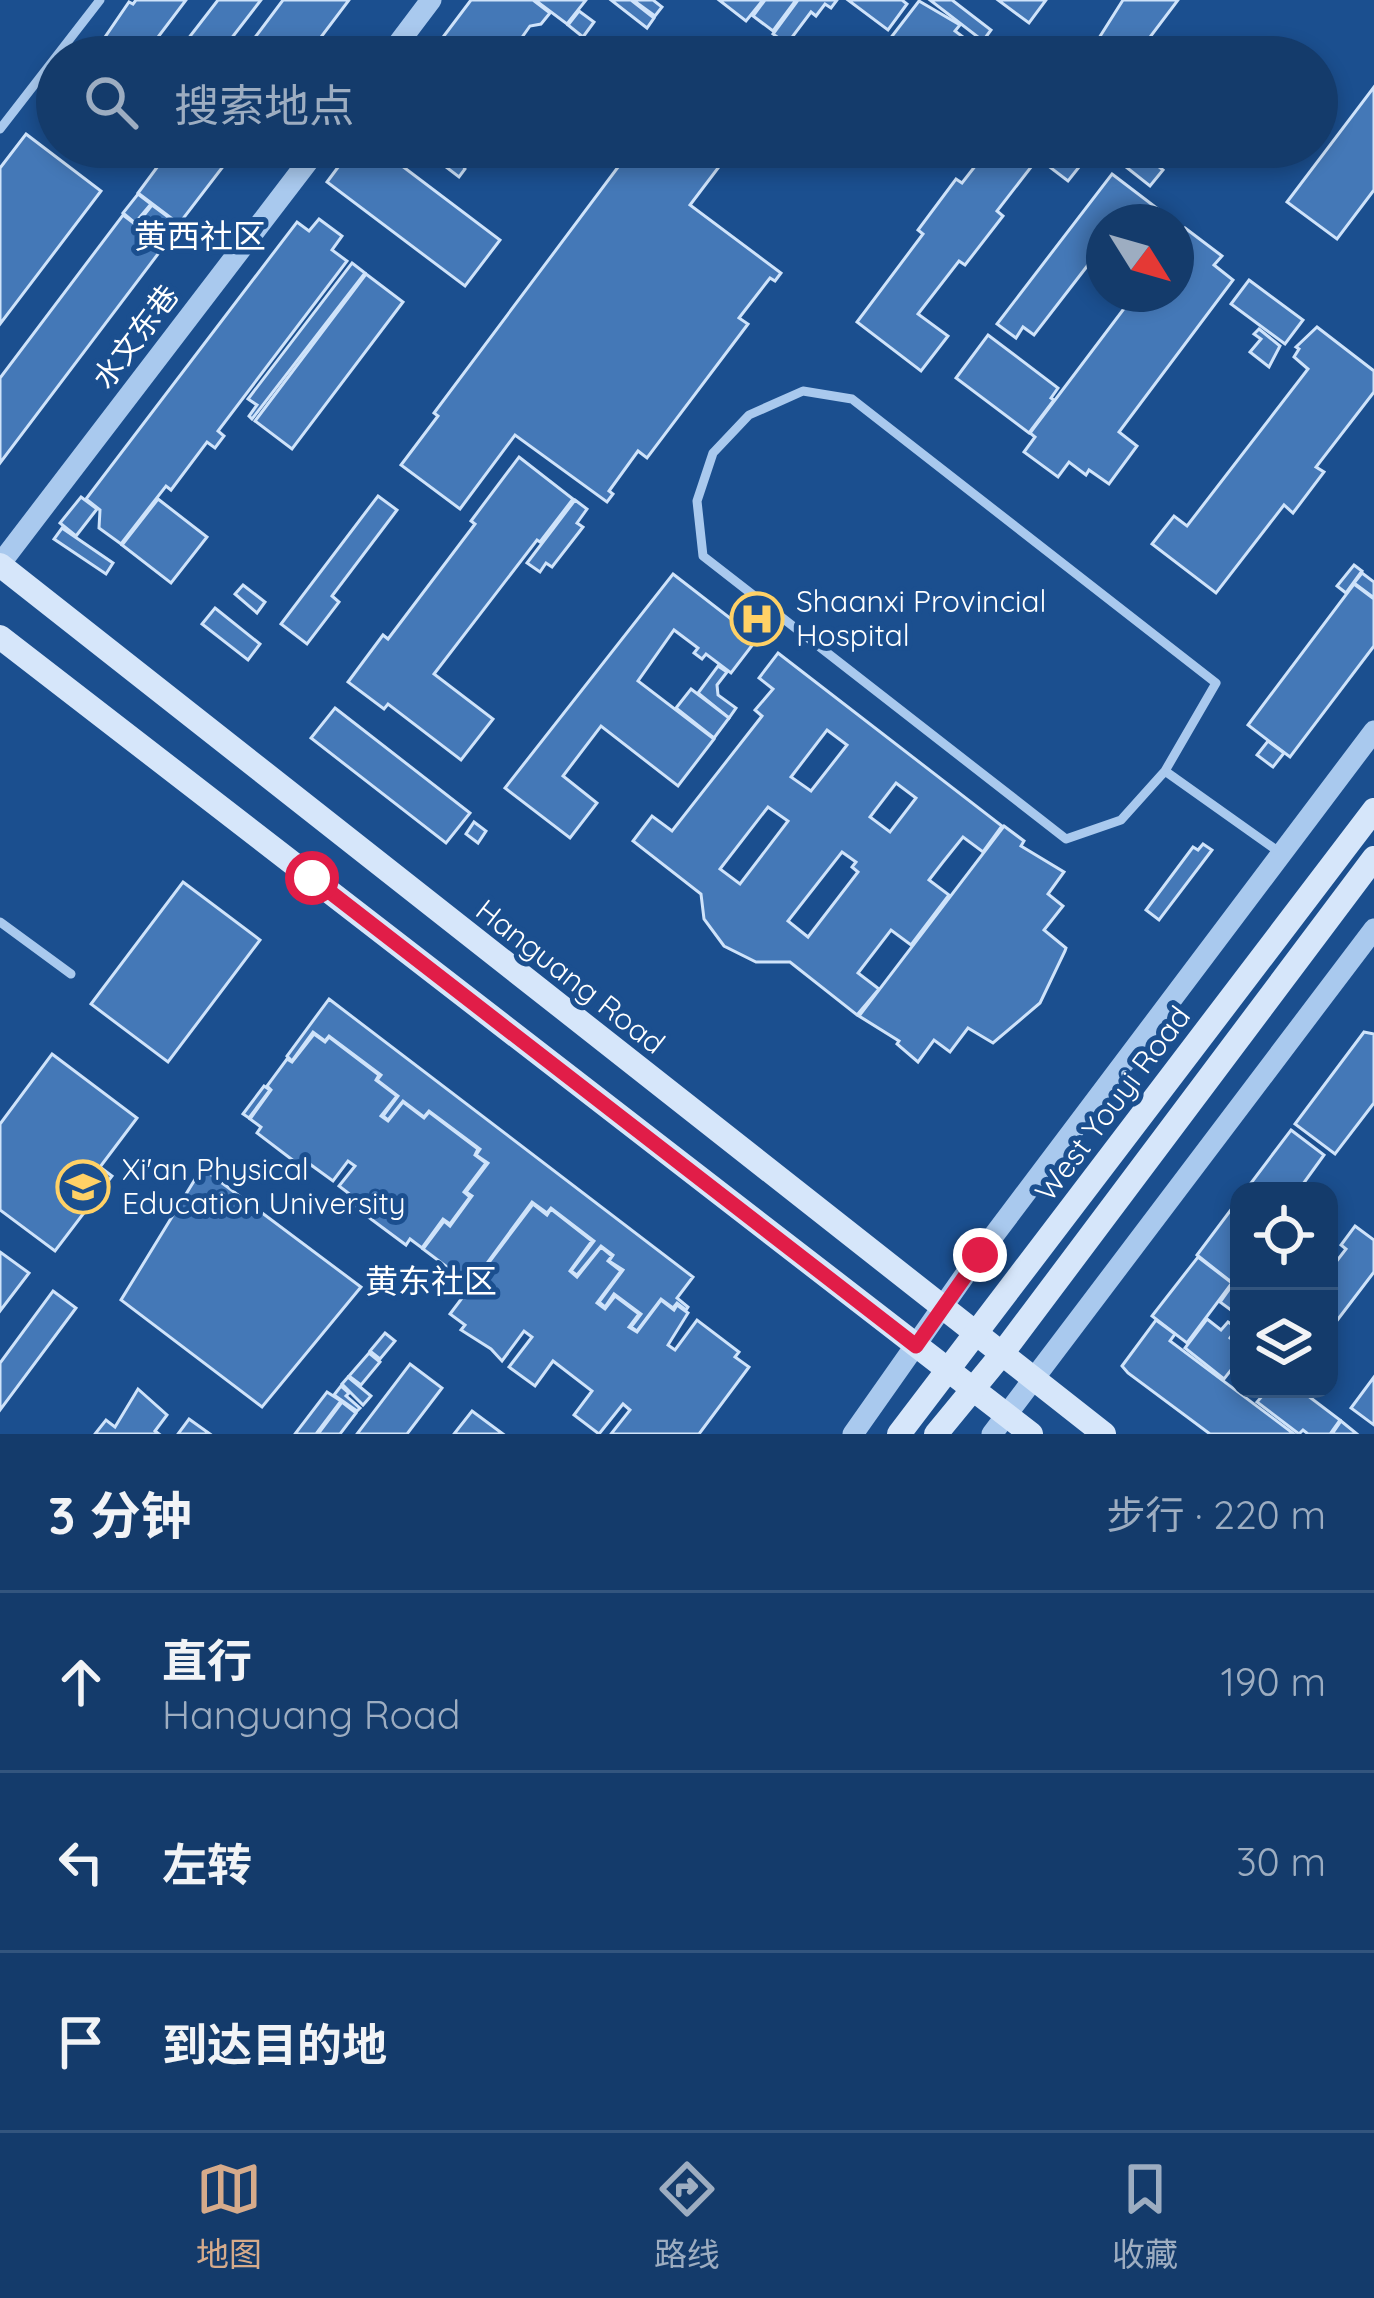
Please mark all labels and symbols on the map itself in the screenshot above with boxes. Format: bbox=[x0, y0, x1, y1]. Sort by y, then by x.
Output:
north arrow bbox=[1086, 204, 1194, 312]
district label: 黄西社区 bbox=[134, 215, 266, 256]
street label: 水文东巷 bbox=[84, 277, 186, 396]
place label: Shaanxi Provincial Hospital bbox=[796, 582, 1046, 654]
hospital icon: Shaanxi Provincial Hospital bbox=[729, 591, 785, 647]
route start bbox=[285, 851, 339, 905]
street label: Hanguang Road bbox=[468, 891, 673, 1062]
street label: West Youyi Road bbox=[1026, 998, 1198, 1209]
place label: Xi'an Physical Education University bbox=[122, 1150, 406, 1222]
school or university icon: Xi'an Physical Education University bbox=[55, 1159, 111, 1215]
route end bbox=[953, 1228, 1007, 1282]
district label: 黄东社区 bbox=[365, 1260, 497, 1301]

